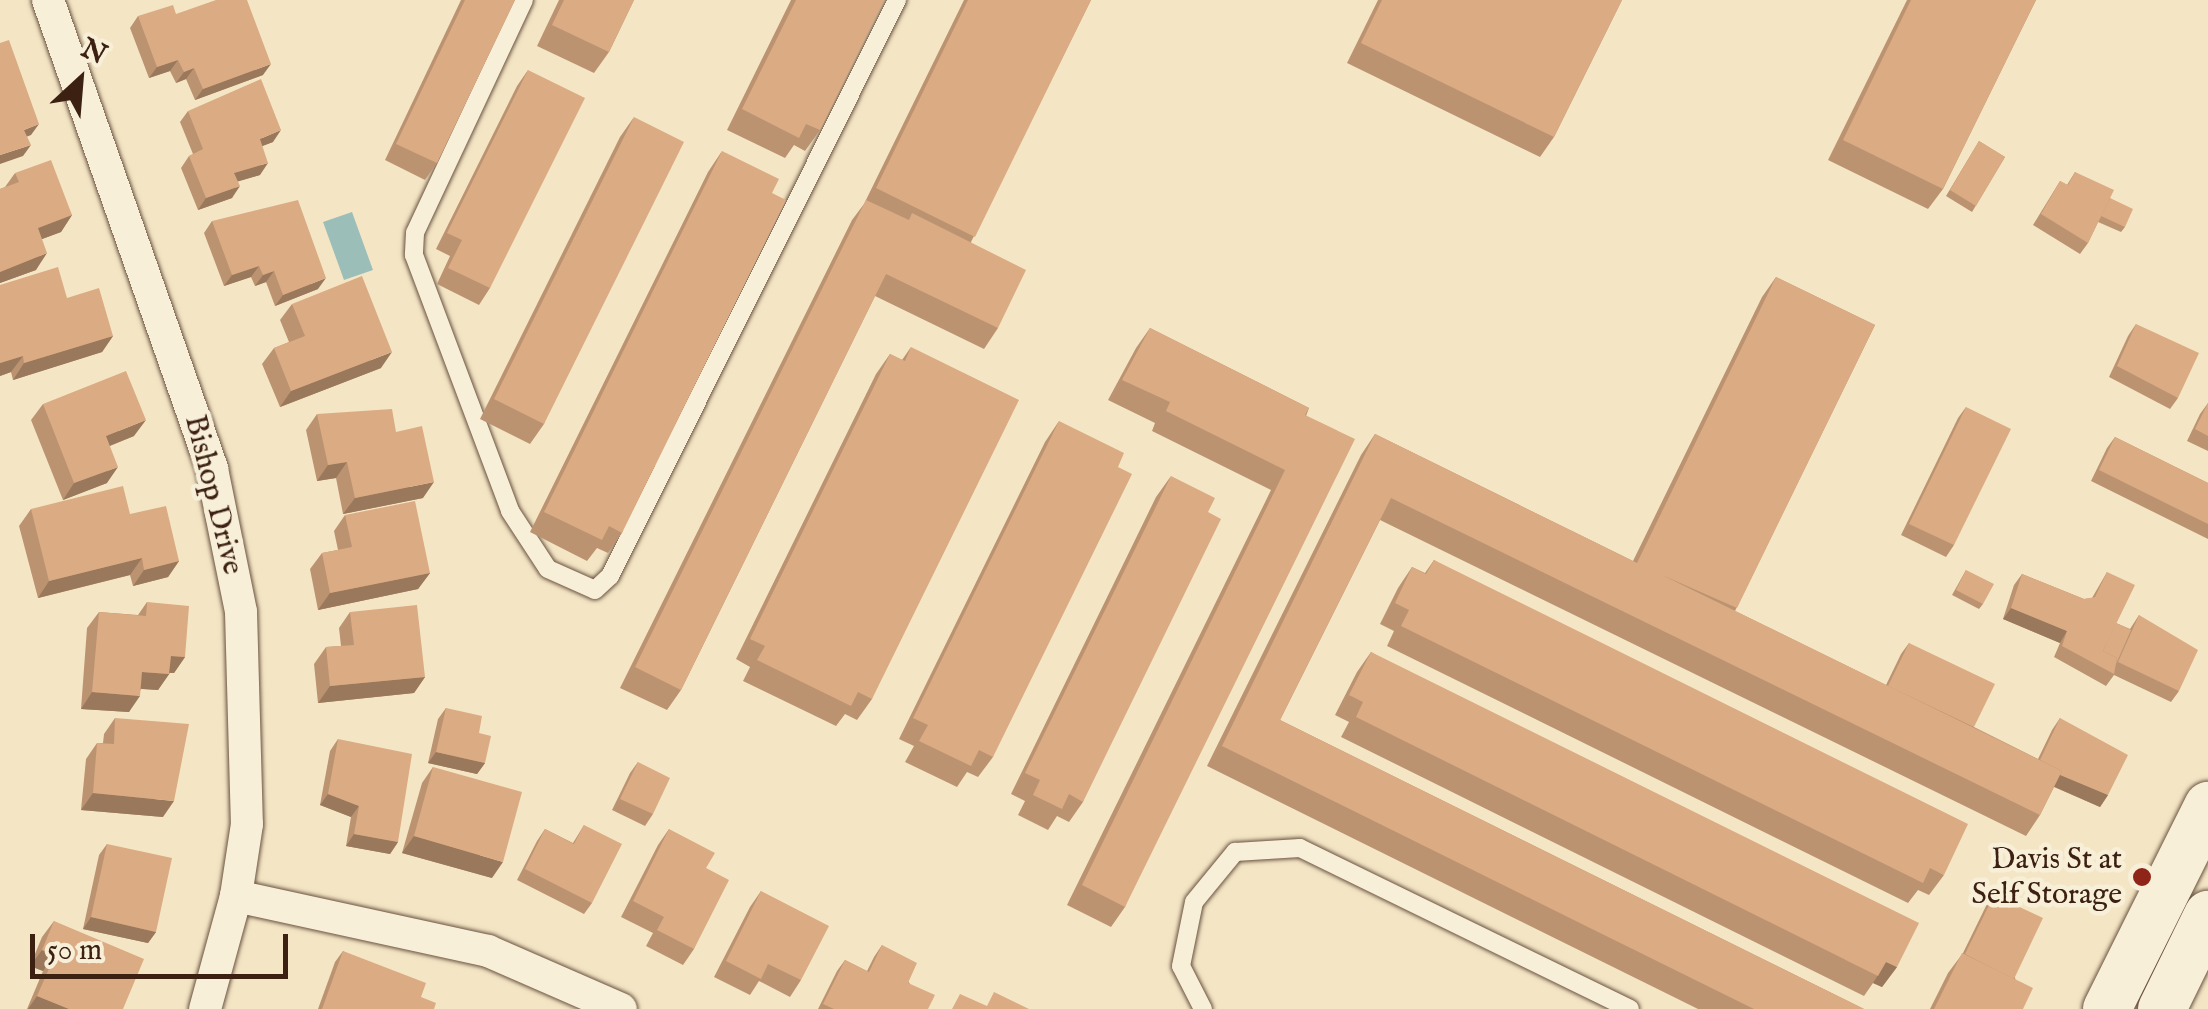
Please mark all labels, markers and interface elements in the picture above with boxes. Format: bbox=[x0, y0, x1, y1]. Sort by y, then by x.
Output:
north arrow bbox=[30, 30, 130, 130]
text: N bbox=[75, 32, 112, 74]
street label: Bishop Drive bbox=[176, 412, 250, 578]
place label: Davis St at Self Storage bbox=[1972, 842, 2122, 912]
marker: Davis St at Self Storage bbox=[2131, 866, 2153, 888]
scale bar bbox=[35, 914, 292, 976]
text: 50 m bbox=[47, 932, 102, 970]

